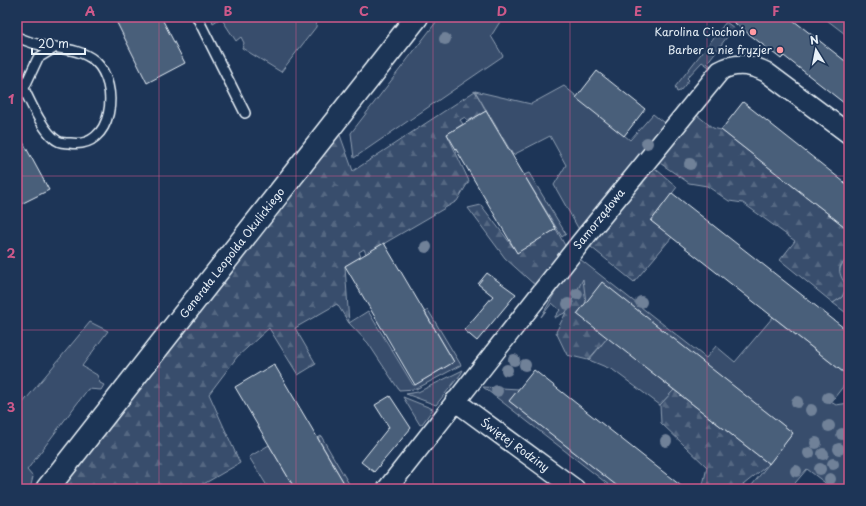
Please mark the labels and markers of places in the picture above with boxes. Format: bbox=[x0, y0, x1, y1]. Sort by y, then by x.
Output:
place label: Karolina Ciochoń bbox=[655, 23, 745, 40]
marker: Karolina Ciochoń bbox=[748, 27, 758, 37]
place label: Barber a nie fryzjer bbox=[668, 41, 773, 58]
marker: Barber a nie fryzjer bbox=[775, 45, 785, 55]

